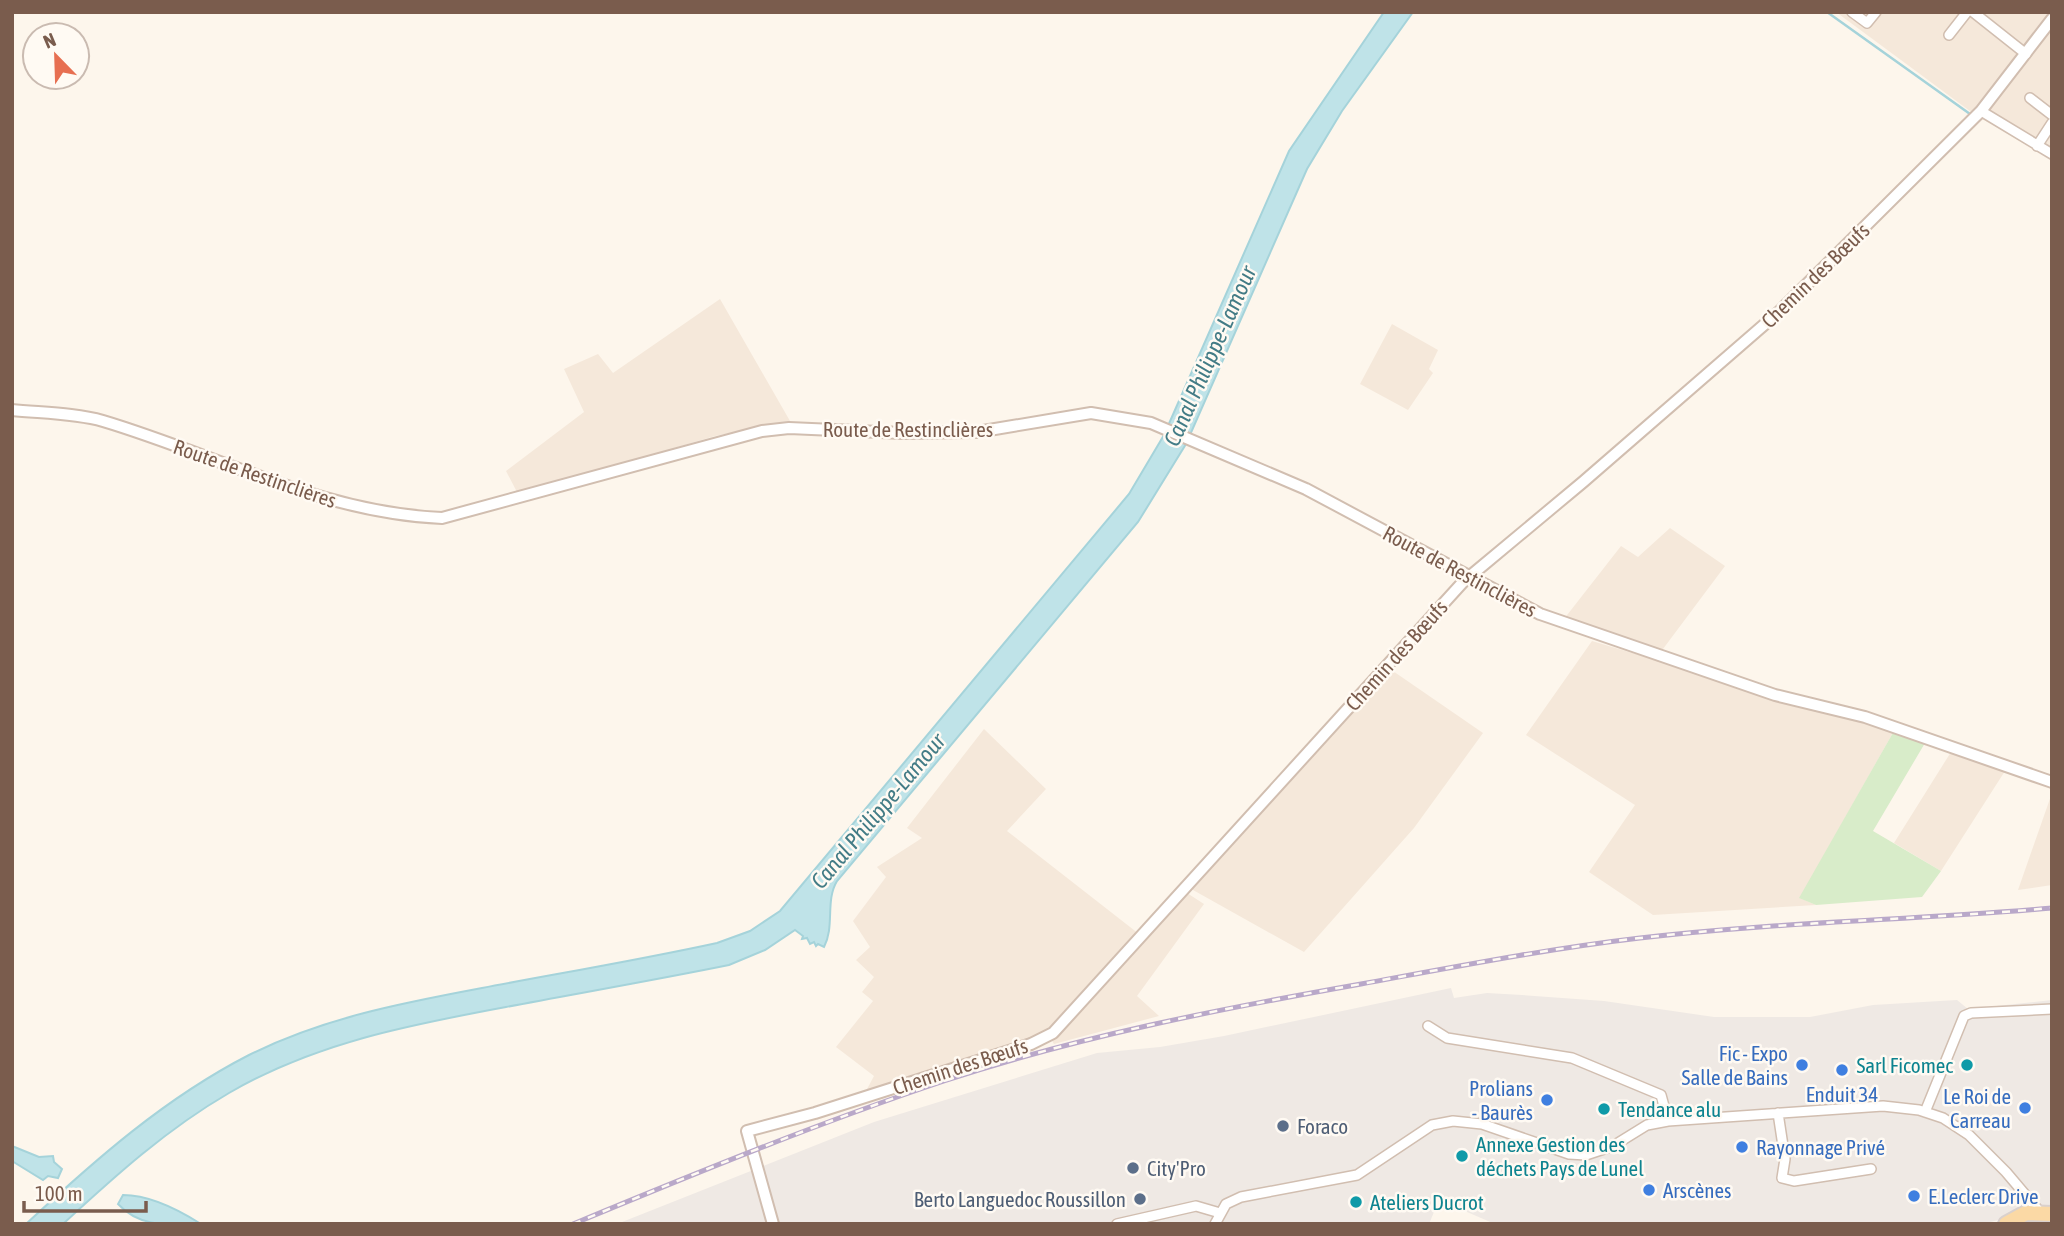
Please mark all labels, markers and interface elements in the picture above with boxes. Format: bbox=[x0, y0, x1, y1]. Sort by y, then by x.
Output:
north arrow bbox=[21, 21, 91, 91]
text: N bbox=[40, 28, 59, 53]
street label: Chemin des Bœufs bbox=[1756, 218, 1874, 332]
water label: Canal Philippe-Lamour bbox=[1159, 261, 1262, 450]
street label: Route de Restinclières bbox=[823, 417, 993, 441]
street label: Route de Restinclières bbox=[170, 434, 340, 512]
street label: Route de Restinclières bbox=[1379, 520, 1541, 622]
street label: Chemin des Bœufs bbox=[1340, 595, 1452, 715]
water label: Canal Philippe-Lamour bbox=[806, 727, 951, 894]
street label: Chemin des Bœufs bbox=[890, 1033, 1030, 1099]
place label: Fic - Expo Salle de Bains bbox=[1682, 1041, 1788, 1089]
place label: Sarl Ficomec bbox=[1857, 1053, 1953, 1077]
marker: Fic - Expo Salle de Bains bbox=[1794, 1057, 1810, 1073]
marker: Sarl Ficomec bbox=[1959, 1057, 1975, 1073]
marker: Enduit 34 bbox=[1834, 1062, 1850, 1078]
place label: Prolians - Baurès bbox=[1469, 1076, 1533, 1124]
place label: Enduit 34 bbox=[1806, 1082, 1878, 1106]
place label: Le Roi de Carreau bbox=[1943, 1084, 2011, 1132]
marker: Prolians - Baurès bbox=[1539, 1092, 1555, 1108]
place label: Tendance alu bbox=[1618, 1097, 1721, 1121]
marker: Le Roi de Carreau bbox=[2017, 1100, 2033, 1116]
marker: Tendance alu bbox=[1596, 1101, 1612, 1117]
place label: Foraco bbox=[1297, 1114, 1348, 1138]
marker: Foraco bbox=[1275, 1118, 1291, 1134]
place label: Annexe Gestion des déchets Pays de Lunel bbox=[1476, 1132, 1644, 1180]
place label: Rayonnage Privé bbox=[1756, 1135, 1885, 1159]
marker: Rayonnage Privé bbox=[1734, 1139, 1750, 1155]
marker: Annexe Gestion des déchets Pays de Lunel bbox=[1454, 1148, 1470, 1164]
place label: City'Pro bbox=[1147, 1156, 1206, 1180]
marker: City'Pro bbox=[1125, 1160, 1141, 1176]
scale bar bbox=[24, 1170, 147, 1214]
place label: Arscènes bbox=[1663, 1178, 1731, 1202]
text: 100 m bbox=[35, 1181, 83, 1205]
marker: Arscènes bbox=[1641, 1182, 1657, 1198]
place label: E.Leclerc Drive bbox=[1928, 1184, 2039, 1208]
place label: Berto Languedoc Roussillon bbox=[914, 1187, 1126, 1211]
marker: E.Leclerc Drive bbox=[1906, 1188, 1922, 1204]
place label: Ateliers Ducrot bbox=[1370, 1190, 1484, 1214]
marker: Berto Languedoc Roussillon bbox=[1132, 1191, 1148, 1207]
marker: Ateliers Ducrot bbox=[1348, 1194, 1364, 1210]

